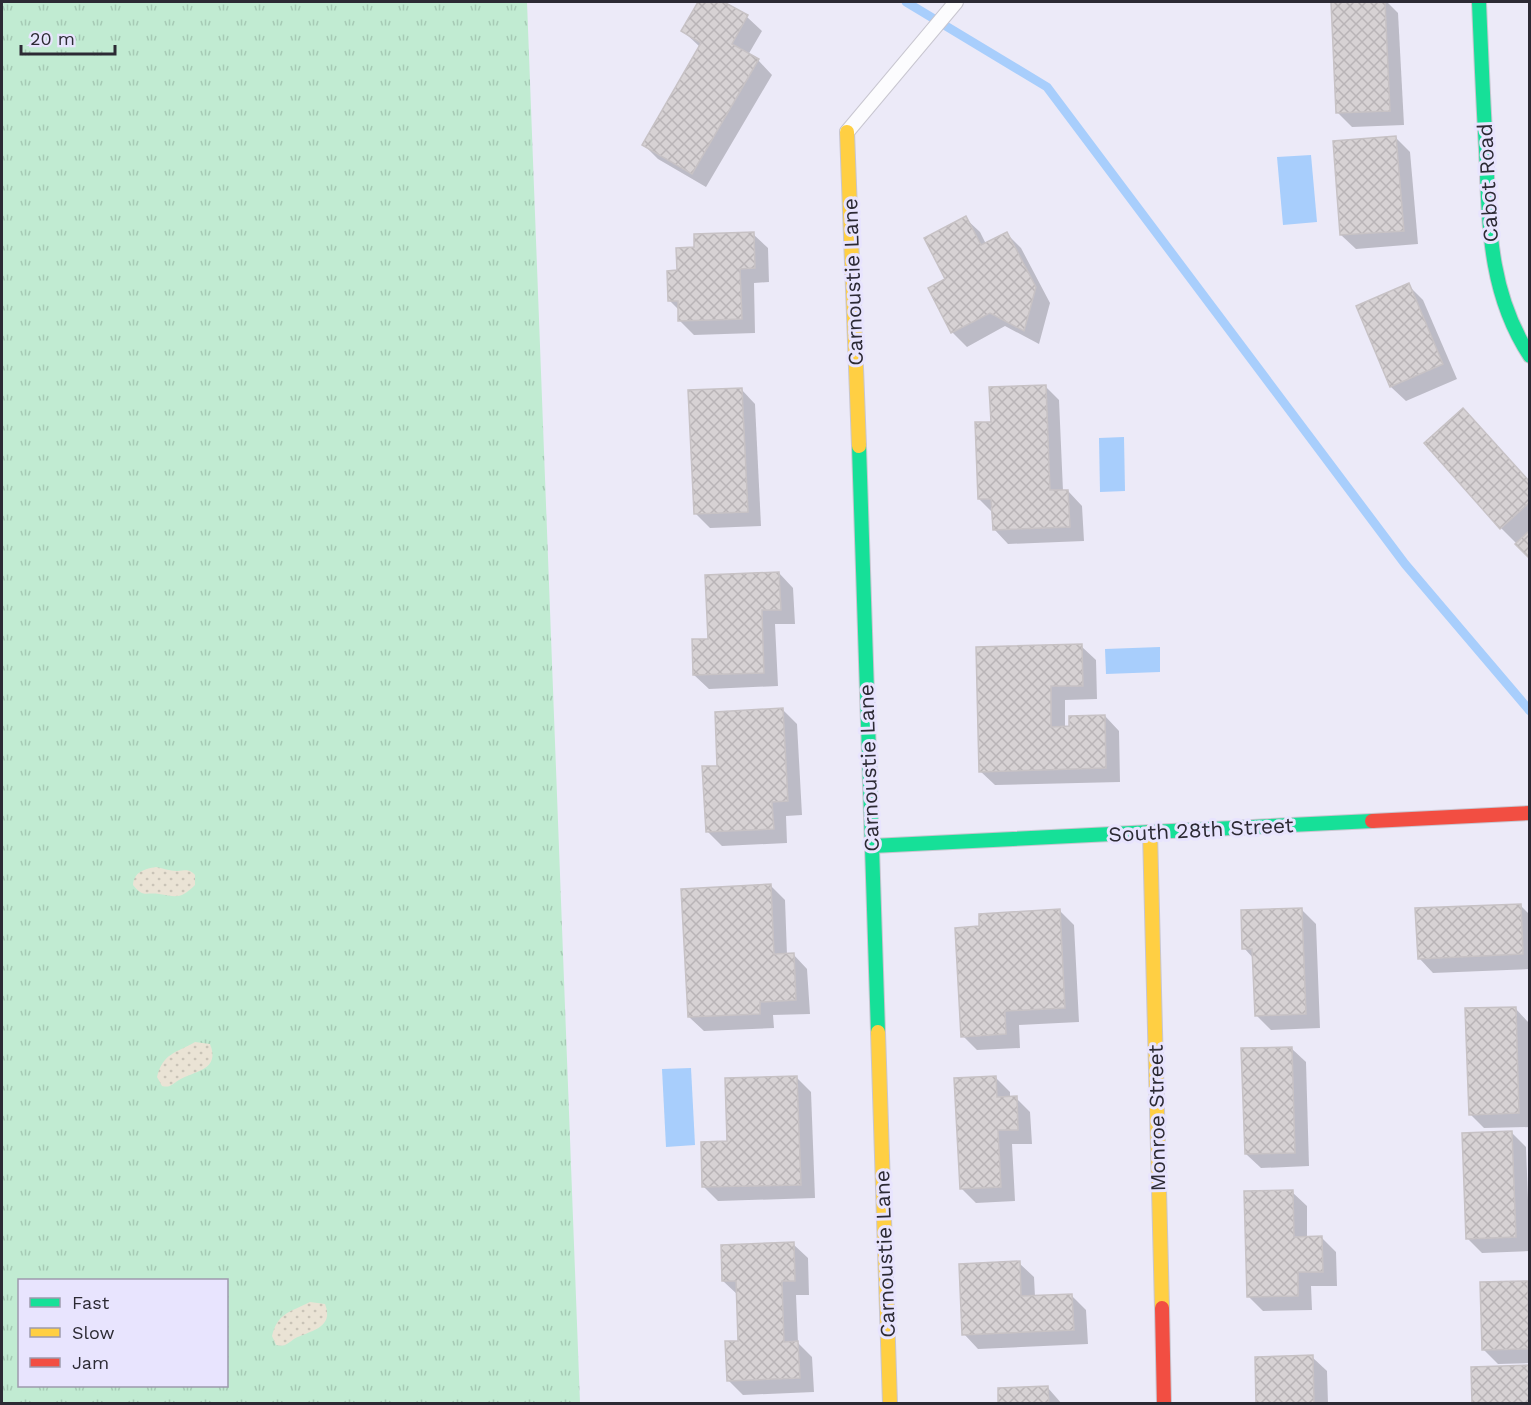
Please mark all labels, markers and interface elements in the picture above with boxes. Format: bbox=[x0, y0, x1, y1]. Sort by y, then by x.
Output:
scale bar bbox=[21, 18, 116, 56]
text: 20 m bbox=[30, 28, 75, 49]
street label: Cabot Road bbox=[1472, 123, 1503, 243]
street label: Carnoustie Lane bbox=[837, 198, 868, 366]
street label: Carnoustie Lane bbox=[853, 684, 884, 852]
street label: South 28th Street bbox=[1108, 812, 1294, 847]
street label: Monroe Street bbox=[1143, 1044, 1170, 1192]
street label: Carnoustie Lane bbox=[869, 1170, 900, 1338]
legend bbox=[18, 1279, 228, 1387]
text: Fast bbox=[72, 1292, 110, 1313]
text: Slow bbox=[72, 1322, 115, 1343]
text: Jam bbox=[72, 1352, 109, 1373]

